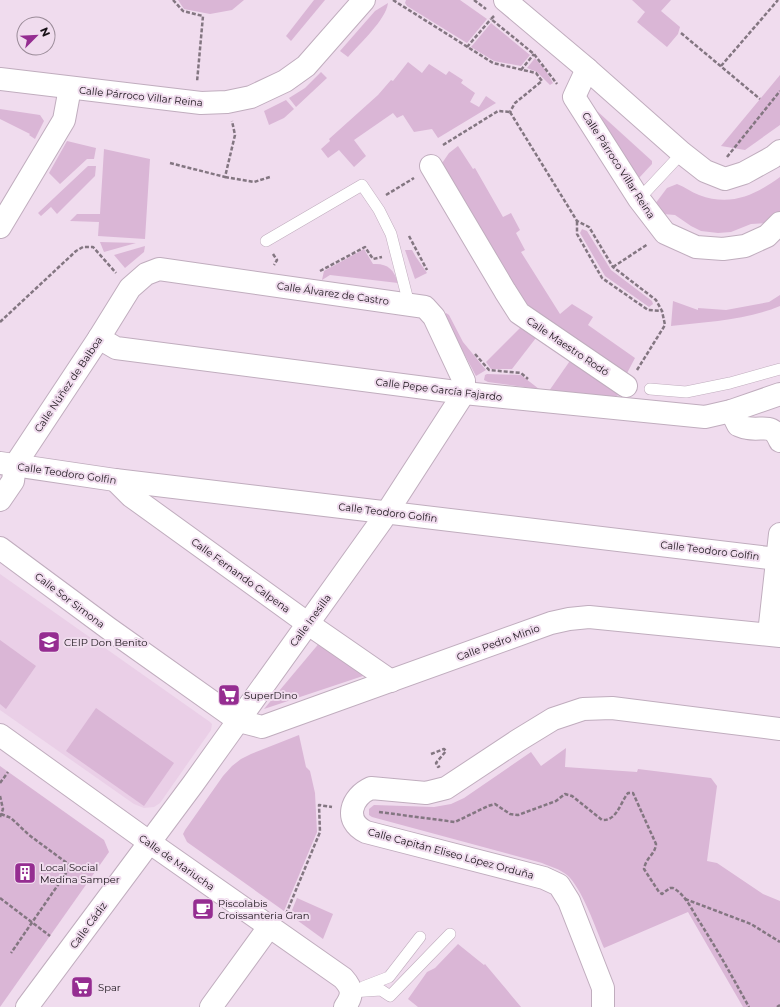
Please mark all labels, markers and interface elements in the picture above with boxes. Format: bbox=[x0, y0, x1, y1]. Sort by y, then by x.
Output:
north arrow bbox=[16, 16, 56, 56]
text: N bbox=[37, 25, 53, 39]
street label: Calle Párroco Villar Reina bbox=[78, 84, 204, 109]
street label: Calle Párroco Villar Reina bbox=[579, 110, 658, 221]
street label: Calle Álvarez de Castro bbox=[276, 279, 390, 308]
street label: Calle Maestro Rodó bbox=[524, 314, 611, 379]
street label: Calle Núñez de Balboa bbox=[31, 334, 105, 435]
street label: Calle Pepe García Fajardo bbox=[375, 375, 503, 404]
street label: Calle Teodoro Golfin bbox=[17, 460, 117, 487]
street label: Calle Teodoro Golfin bbox=[338, 500, 438, 525]
street label: Calle Fernando Calpena bbox=[189, 535, 293, 616]
street label: Calle Teodoro Golfin bbox=[660, 538, 760, 563]
street label: Calle Sor Simona bbox=[32, 570, 107, 631]
street label: Calle Inesilla bbox=[287, 592, 334, 649]
street label: Calle Pedro Minio bbox=[455, 621, 542, 664]
school or university icon: CEIP Don Benito bbox=[36, 629, 62, 655]
place label: CEIP Don Benito bbox=[64, 636, 148, 649]
supermarket icon: SuperDino bbox=[216, 682, 242, 708]
place label: SuperDino bbox=[244, 689, 298, 702]
street label: Calle Capitán Eliseo López Orduña bbox=[366, 825, 535, 882]
street label: Calle de Mariucha bbox=[136, 831, 217, 893]
building icon: Local Social Medina Samper bbox=[12, 860, 38, 886]
place label: Local Social Medina Samper bbox=[40, 861, 120, 886]
cafe icon: Piscolabis Croissanteria Gran bbox=[190, 896, 216, 922]
place label: Piscolabis Croissanteria Gran bbox=[218, 897, 309, 922]
street label: Calle Cádiz bbox=[67, 899, 110, 951]
supermarket icon: Spar bbox=[69, 974, 95, 1000]
place label: Spar bbox=[98, 981, 121, 994]

